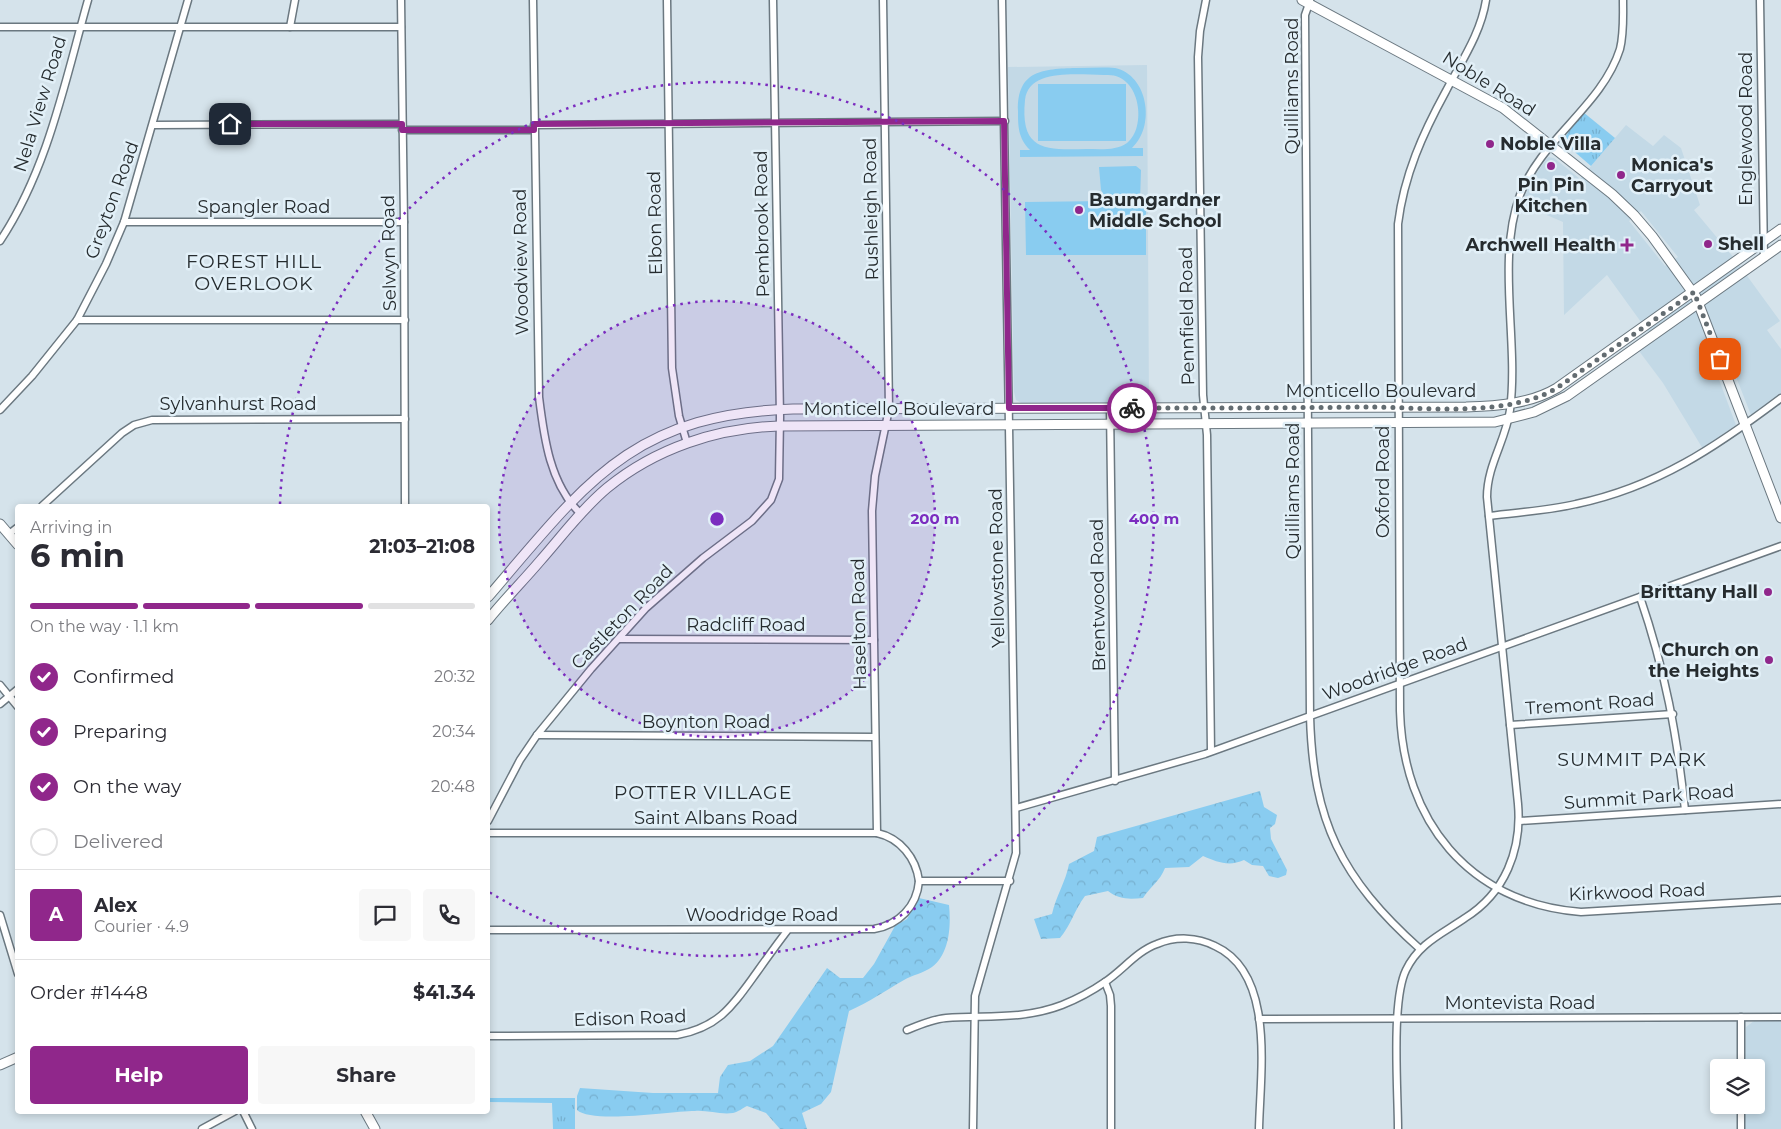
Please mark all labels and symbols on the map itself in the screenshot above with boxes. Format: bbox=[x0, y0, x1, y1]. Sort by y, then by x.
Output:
street label: Quilliams Road bbox=[1281, 18, 1303, 154]
street label: Nela View Road bbox=[9, 33, 71, 175]
street label: Noble Road bbox=[1438, 47, 1540, 121]
street label: Englewood Road bbox=[1735, 52, 1757, 206]
pin bbox=[209, 103, 251, 145]
place label: Noble Villa bbox=[1500, 133, 1601, 155]
street label: Rushleigh Road bbox=[859, 137, 883, 281]
street label: Greyton Road bbox=[81, 138, 143, 262]
marker: Noble Villa bbox=[1484, 138, 1496, 150]
street label: Pembrook Road bbox=[750, 150, 774, 298]
place label: Monica's Carryout bbox=[1631, 154, 1714, 197]
marker: Pin Pin Kitchen bbox=[1545, 160, 1557, 172]
marker: Monica's Carryout bbox=[1615, 169, 1627, 181]
street label: Elbon Road bbox=[643, 171, 667, 275]
place label: Pin Pin Kitchen bbox=[1514, 174, 1588, 217]
street label: Woodview Road bbox=[509, 188, 533, 336]
place label: Baumgardner Middle School bbox=[1089, 189, 1222, 232]
street label: Selwyn Road bbox=[377, 195, 401, 311]
street label: Spangler Road bbox=[197, 196, 331, 218]
marker: Baumgardner Middle School bbox=[1073, 204, 1085, 216]
place label: Shell bbox=[1718, 233, 1764, 255]
place label: Archwell Health bbox=[1464, 234, 1616, 256]
marker: Archwell Health bbox=[1620, 238, 1634, 252]
marker: Shell bbox=[1702, 238, 1714, 250]
street label: Pennfield Road bbox=[1175, 247, 1199, 385]
district label: FOREST HILL OVERLOOK bbox=[186, 250, 322, 295]
pin bbox=[1699, 338, 1741, 380]
street label: Monticello Boulevard bbox=[1285, 380, 1477, 402]
courier bbox=[1107, 383, 1157, 433]
street label: Sylvanhurst Road bbox=[159, 393, 317, 415]
street label: Monticello Boulevard bbox=[803, 398, 995, 420]
street label: Quilliams Road bbox=[1282, 423, 1304, 559]
street label: Oxford Road bbox=[1372, 426, 1394, 538]
street label: Yellowstone Road bbox=[985, 488, 1009, 648]
text: 200 m bbox=[910, 509, 960, 528]
text: 400 m bbox=[1129, 509, 1179, 528]
centre of rings bbox=[708, 510, 726, 528]
street label: Brentwood Road bbox=[1086, 518, 1110, 672]
street label: Haselton Road bbox=[847, 558, 871, 690]
street label: Castleton Road bbox=[566, 560, 678, 674]
place label: Brittany Hall bbox=[1640, 581, 1758, 603]
marker: Brittany Hall bbox=[1762, 586, 1774, 598]
street label: Radcliff Road bbox=[686, 614, 806, 636]
street label: Woodridge Road bbox=[1319, 633, 1471, 705]
place label: Church on the Heights bbox=[1648, 639, 1759, 682]
marker: Church on the Heights bbox=[1763, 654, 1775, 666]
street label: Tremont Road bbox=[1525, 689, 1655, 719]
street label: Boynton Road bbox=[642, 711, 770, 733]
district label: SUMMIT PARK bbox=[1557, 748, 1707, 771]
street label: Summit Park Road bbox=[1563, 780, 1735, 814]
district label: POTTER VILLAGE bbox=[614, 781, 792, 804]
street label: Saint Albans Road bbox=[634, 807, 798, 829]
street label: Kirkwood Road bbox=[1568, 879, 1706, 905]
street label: Woodridge Road bbox=[686, 904, 838, 926]
street label: Montevista Road bbox=[1444, 992, 1596, 1014]
street label: Edison Road bbox=[573, 1005, 687, 1031]

